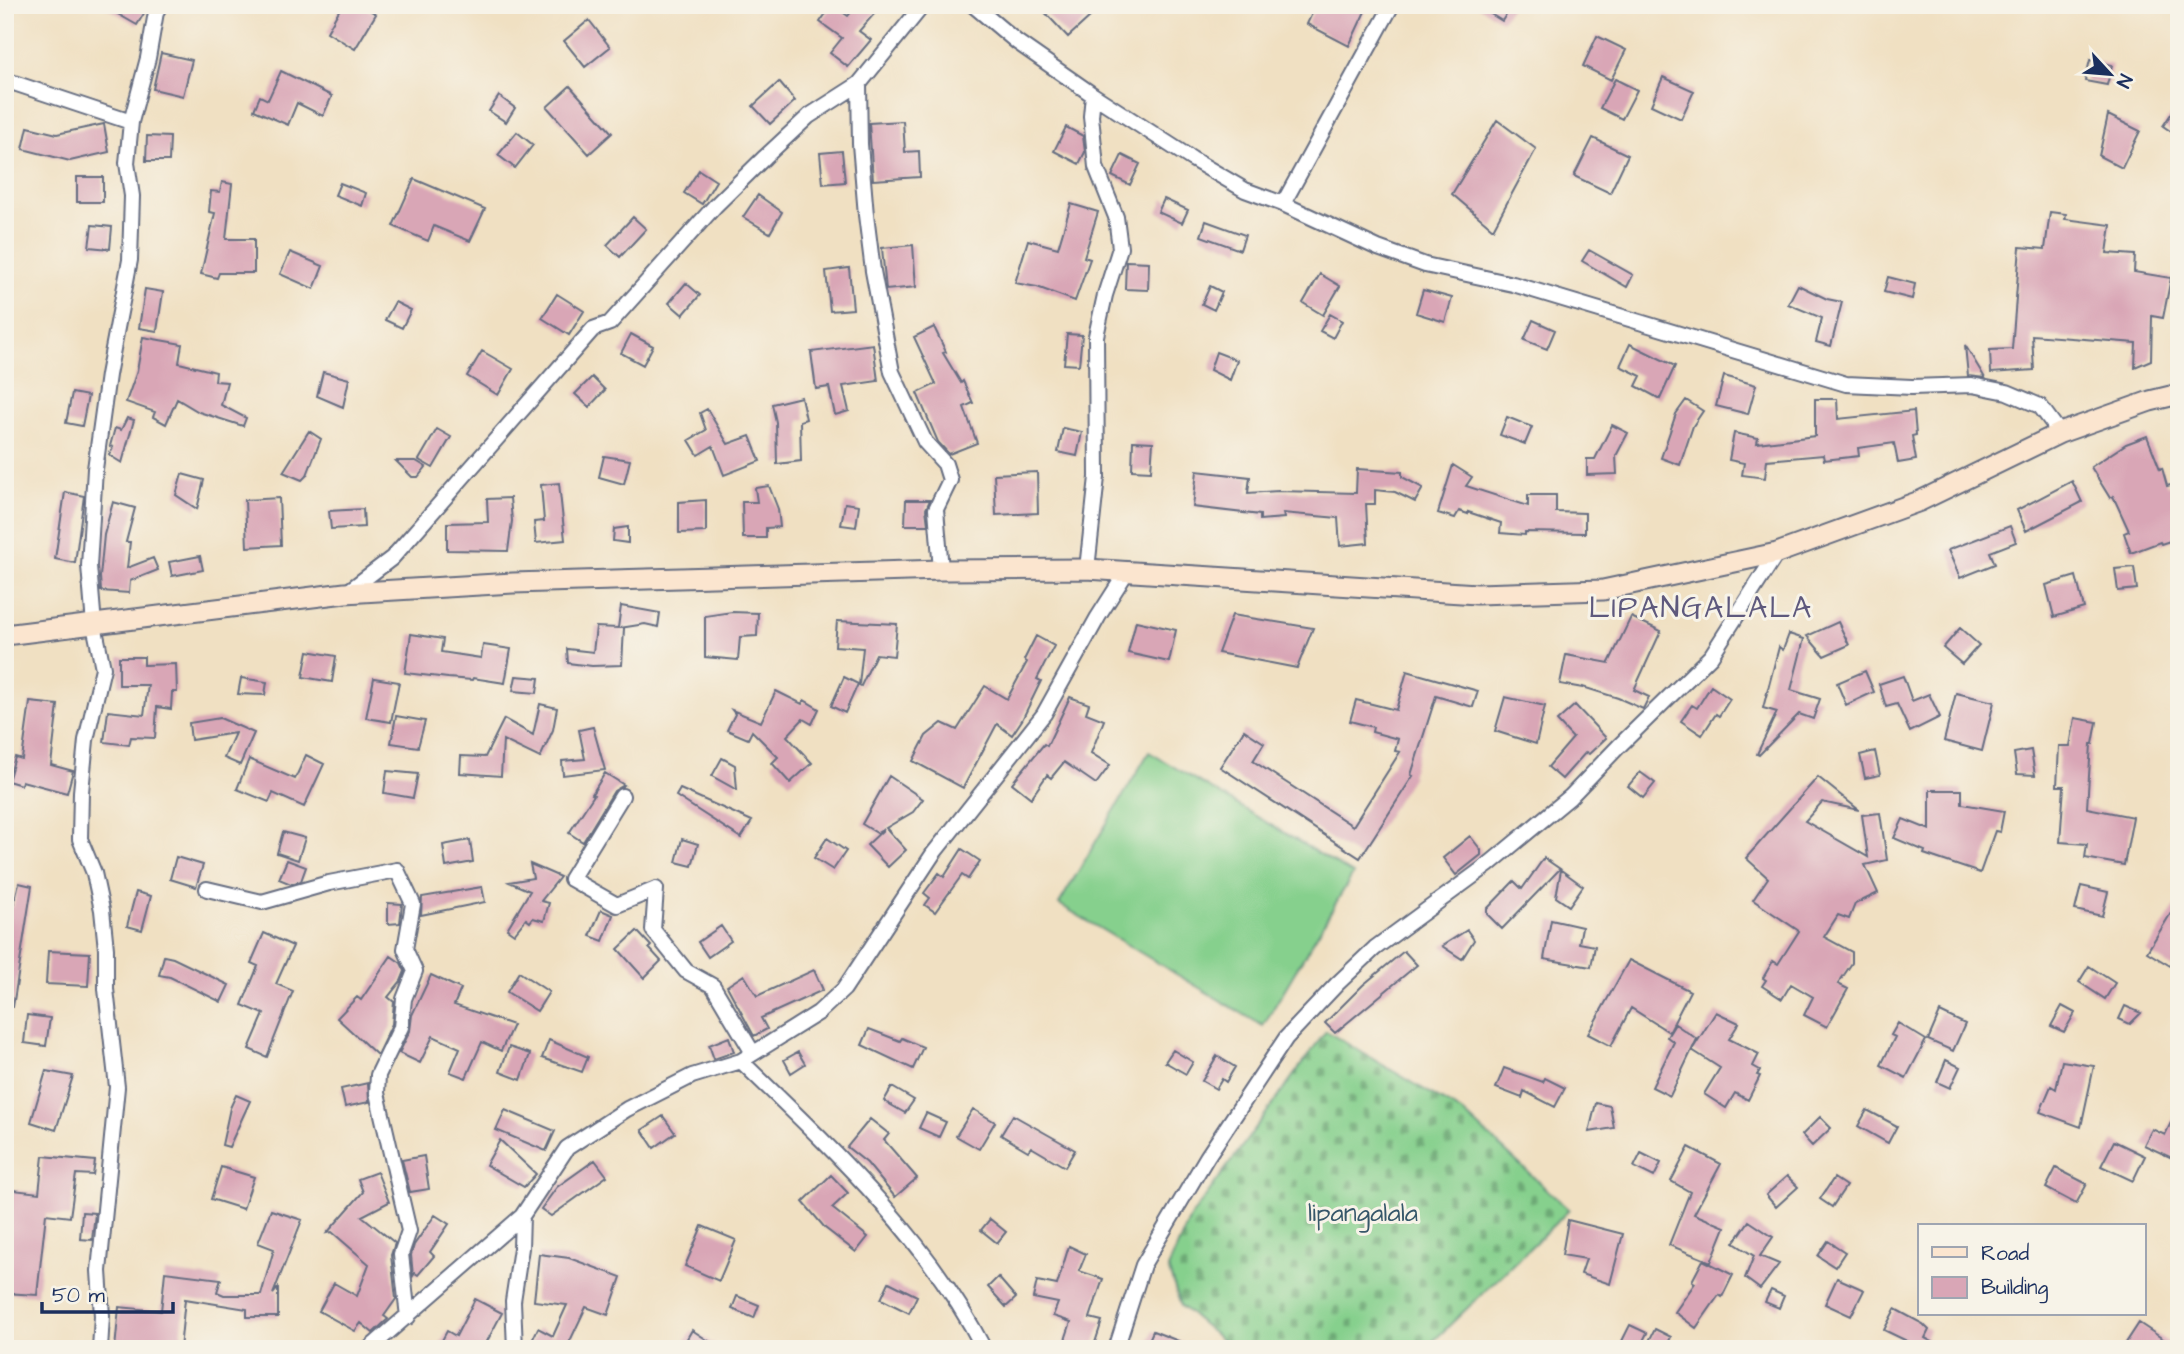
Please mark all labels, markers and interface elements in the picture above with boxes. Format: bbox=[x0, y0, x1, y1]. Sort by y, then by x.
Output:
north arrow bbox=[2076, 38, 2146, 108]
text: N bbox=[2109, 70, 2139, 92]
district label: LIPANGALALA bbox=[1589, 587, 1813, 629]
park label: lipangalala bbox=[1308, 1195, 1418, 1233]
legend bbox=[1918, 1224, 2146, 1316]
text: Road bbox=[1981, 1239, 2029, 1268]
scale bar bbox=[42, 1270, 173, 1314]
text: Building bbox=[1981, 1273, 2049, 1304]
text: 50 m bbox=[52, 1281, 106, 1310]

